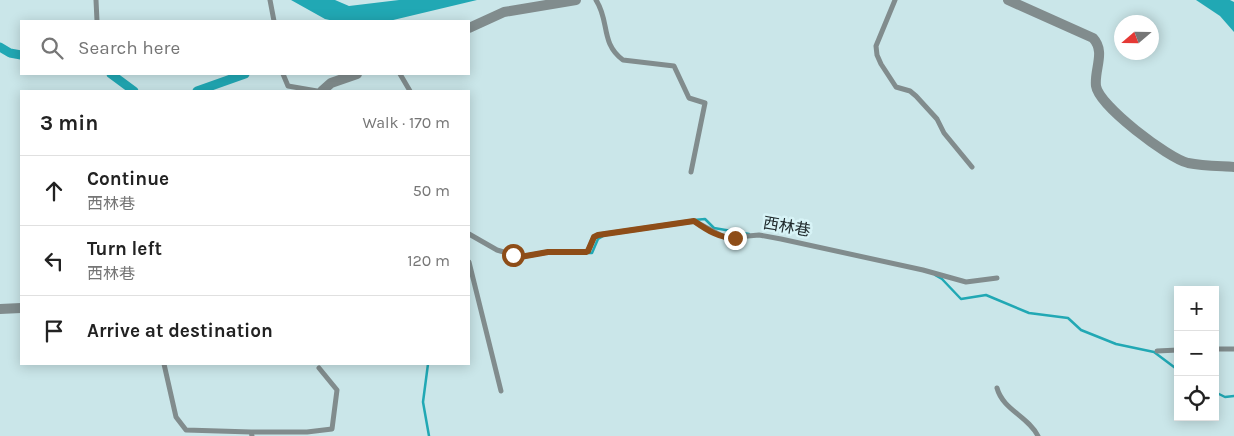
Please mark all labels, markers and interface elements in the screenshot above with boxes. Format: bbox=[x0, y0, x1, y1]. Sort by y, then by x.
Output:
north arrow bbox=[1114, 15, 1159, 60]
search box bbox=[20, 20, 470, 75]
icon: search bbox=[38, 34, 66, 62]
text: Search here bbox=[78, 37, 180, 59]
text: 3 min bbox=[40, 111, 98, 135]
text: Walk · 170 m bbox=[362, 113, 450, 132]
text: Continue bbox=[87, 168, 169, 190]
icon: ahead bbox=[40, 177, 68, 205]
text: 50 m bbox=[413, 181, 450, 200]
text: 西林巷 bbox=[87, 194, 135, 213]
street label: 西林巷 bbox=[762, 213, 812, 240]
route end bbox=[724, 227, 747, 250]
text: Turn left bbox=[87, 238, 162, 260]
route start bbox=[502, 244, 525, 267]
icon: left bbox=[40, 247, 68, 275]
text: 120 m bbox=[407, 251, 450, 270]
text: 西林巷 bbox=[87, 264, 135, 283]
map controls bbox=[1174, 286, 1219, 421]
button: + bbox=[1174, 286, 1219, 331]
icon: arrive bbox=[40, 317, 68, 345]
text: Arrive at destination bbox=[87, 320, 273, 342]
button: − bbox=[1174, 331, 1219, 376]
button: locate bbox=[1174, 376, 1219, 421]

